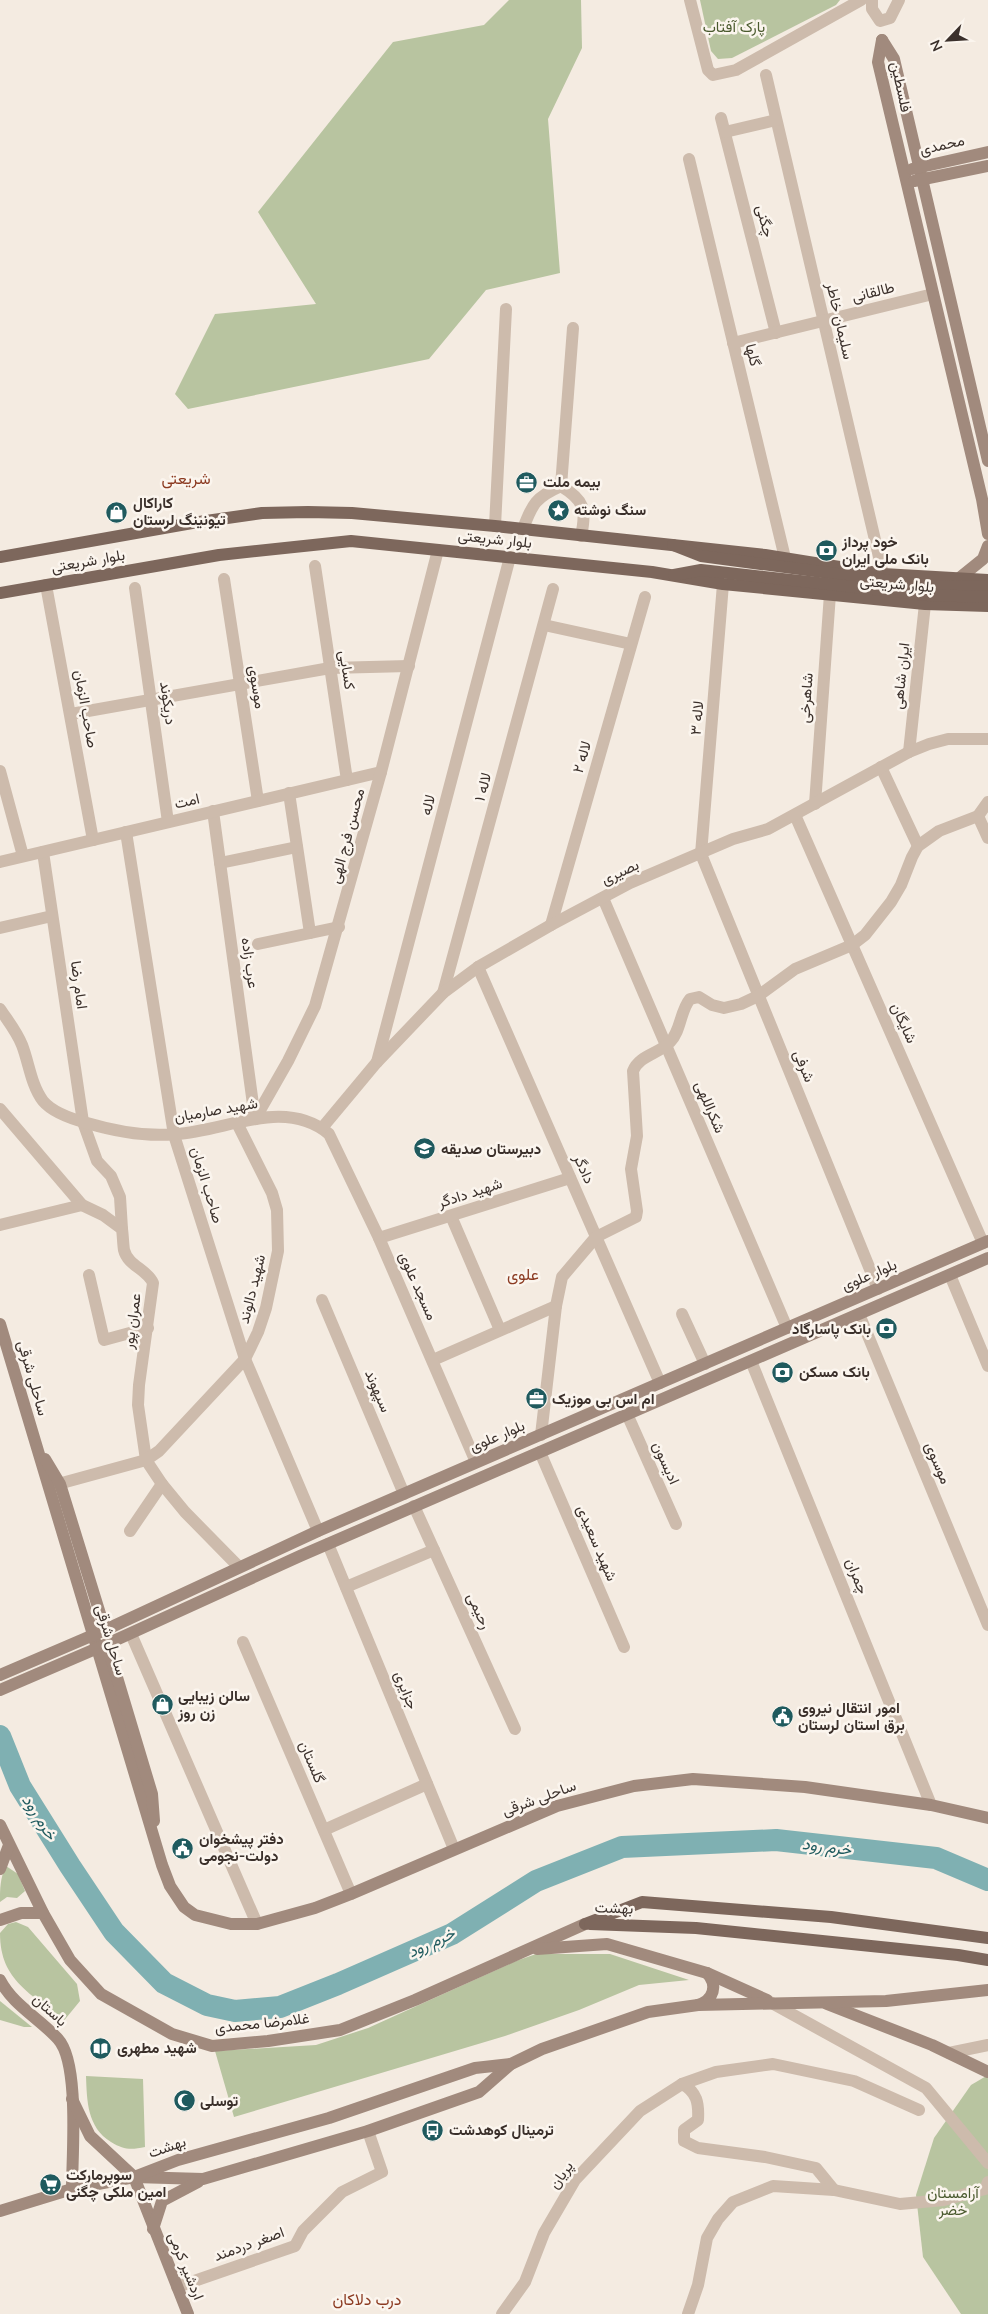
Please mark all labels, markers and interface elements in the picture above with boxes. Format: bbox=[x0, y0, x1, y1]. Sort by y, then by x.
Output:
north arrow bbox=[923, 15, 973, 65]
park label: پارک آفتاب bbox=[703, 17, 765, 37]
text: N bbox=[926, 37, 947, 54]
street label: فلسطین bbox=[886, 60, 916, 114]
street label: محمدی bbox=[918, 130, 966, 160]
street label: چگنی bbox=[751, 203, 779, 239]
street label: طالقانی bbox=[850, 277, 897, 307]
street label: سلیمان خاطر bbox=[822, 280, 859, 361]
street label: گلها bbox=[742, 342, 766, 369]
district label: شریعتی bbox=[161, 468, 211, 489]
office icon: بیمه ملت bbox=[515, 470, 539, 494]
place label: بیمه ملت bbox=[543, 472, 601, 491]
place label: کاراکال تیونینگ لرستان bbox=[133, 493, 226, 529]
place icon: سنگ نوشته bbox=[546, 498, 570, 522]
shop icon: کاراکال تیونینگ لرستان bbox=[105, 500, 129, 524]
place label: سنگ نوشته bbox=[574, 500, 646, 519]
street label: بلوار شریعتی bbox=[457, 525, 533, 553]
place label: خود پرداز بانک ملی ایران bbox=[841, 532, 929, 568]
bank icon: خود پرداز بانک ملی ایران bbox=[814, 539, 838, 563]
street label: بلوار شریعتی bbox=[50, 545, 126, 577]
street label: بلوار شریعتی bbox=[859, 571, 935, 597]
street label: ایران شاهی bbox=[888, 642, 914, 710]
street label: کسایی bbox=[334, 649, 360, 692]
street label: موسوی bbox=[244, 664, 270, 710]
street label: صاحب الزمان bbox=[70, 668, 103, 749]
street label: شاهرخی bbox=[794, 672, 818, 724]
street label: دریکوند bbox=[156, 680, 181, 726]
street label: لاله ۳ bbox=[686, 700, 707, 736]
street label: لاله ۲ bbox=[568, 739, 595, 775]
street label: لاله ۱ bbox=[470, 770, 495, 803]
street label: محسن فرج الهی bbox=[325, 786, 370, 886]
street label: امت bbox=[172, 788, 201, 813]
street label: لاله bbox=[416, 792, 439, 817]
street label: بصیری bbox=[598, 855, 642, 889]
street label: عرب زاده bbox=[238, 936, 263, 990]
street label: امام رضا bbox=[66, 960, 92, 1010]
street label: شایگان bbox=[887, 1000, 922, 1046]
street label: شرفی bbox=[789, 1047, 820, 1085]
street label: شکراللهی bbox=[690, 1078, 730, 1136]
street label: شهید صارمیان bbox=[173, 1093, 259, 1126]
school or university icon: دبیرستان صدیقه bbox=[413, 1137, 437, 1161]
place label: دبیرستان صدیقه bbox=[441, 1139, 541, 1158]
street label: صاحب الزمان bbox=[187, 1144, 228, 1225]
street label: دادگر bbox=[569, 1150, 599, 1186]
street label: شهید دادگر bbox=[434, 1173, 505, 1212]
street label: مسجد علوی bbox=[394, 1249, 442, 1323]
street label: شهید دالوند bbox=[234, 1252, 269, 1325]
street label: بلوار علوی bbox=[838, 1254, 900, 1296]
district label: علوی bbox=[507, 1264, 539, 1285]
street label: عمران پور bbox=[118, 1292, 146, 1351]
bank icon: بانک پاسارگاد bbox=[875, 1317, 899, 1341]
place label: بانک پاسارگاد bbox=[792, 1319, 871, 1339]
street label: ساحلی شرقی bbox=[13, 1338, 53, 1418]
bank icon: بانک مسکن bbox=[771, 1360, 795, 1384]
place label: بانک مسکن bbox=[799, 1362, 870, 1381]
street label: سپهوند bbox=[360, 1367, 396, 1416]
office icon: ام اس بی موزیک bbox=[524, 1387, 548, 1411]
place label: ام اس بی موزیک bbox=[552, 1389, 655, 1409]
street label: بلوار علوی bbox=[466, 1415, 528, 1457]
street label: ادیسون bbox=[649, 1438, 684, 1487]
street label: موسوی bbox=[920, 1439, 956, 1487]
street label: شهید سعیدی bbox=[572, 1502, 622, 1584]
street label: چمران bbox=[841, 1555, 873, 1597]
street label: رحیمی bbox=[462, 1590, 496, 1632]
street label: ساحل شرقی bbox=[91, 1602, 131, 1678]
street label: جزایری bbox=[389, 1668, 423, 1712]
place label: سالن زیبایی زن روز bbox=[177, 1686, 250, 1722]
shop icon: سالن زیبایی زن روز bbox=[150, 1693, 174, 1717]
place label: امور انتقال نیروی برق استان لرستان bbox=[798, 1698, 905, 1734]
public building icon: امور انتقال نیروی برق استان لرستان bbox=[770, 1705, 794, 1729]
street label: گلستان bbox=[295, 1738, 330, 1786]
street label: ساحلی شرقی bbox=[499, 1775, 579, 1821]
water label: خرم رود bbox=[17, 1791, 63, 1845]
place label: دفتر پیشخوان دولت-نجومی bbox=[199, 1829, 284, 1865]
water label: خرم رود bbox=[801, 1833, 854, 1860]
public building icon: دفتر پیشخوان دولت-نجومی bbox=[171, 1836, 195, 1860]
street label: بهشت bbox=[594, 1897, 634, 1918]
water label: خرم رود bbox=[404, 1922, 459, 1962]
street label: باستان bbox=[29, 1989, 72, 2030]
street label: غلامرضا محمدی bbox=[214, 2008, 311, 2038]
library icon: شهید مطهری bbox=[89, 2036, 113, 2060]
place label: شهید مطهری bbox=[117, 2038, 197, 2057]
mosque icon: توسلی bbox=[172, 2089, 196, 2113]
place label: توسلی bbox=[200, 2091, 238, 2110]
bus stop icon: ترمینال کوهدشت bbox=[421, 2118, 445, 2142]
place label: ترمینال کوهدشت bbox=[449, 2120, 554, 2139]
street label: بهشت bbox=[146, 2131, 188, 2162]
street label: پریان bbox=[544, 2157, 578, 2193]
place label: سوپرمارکت امین ملکی چگنی bbox=[66, 2165, 166, 2202]
supermarket icon: سوپرمارکت امین ملکی چگنی bbox=[38, 2172, 62, 2196]
park label: آرامستان خضر bbox=[927, 2183, 980, 2219]
street label: اصغر دردمند bbox=[211, 2222, 287, 2265]
street label: اردشیر کرمی bbox=[163, 2229, 209, 2303]
district label: درب دلاکان bbox=[333, 2289, 401, 2310]

